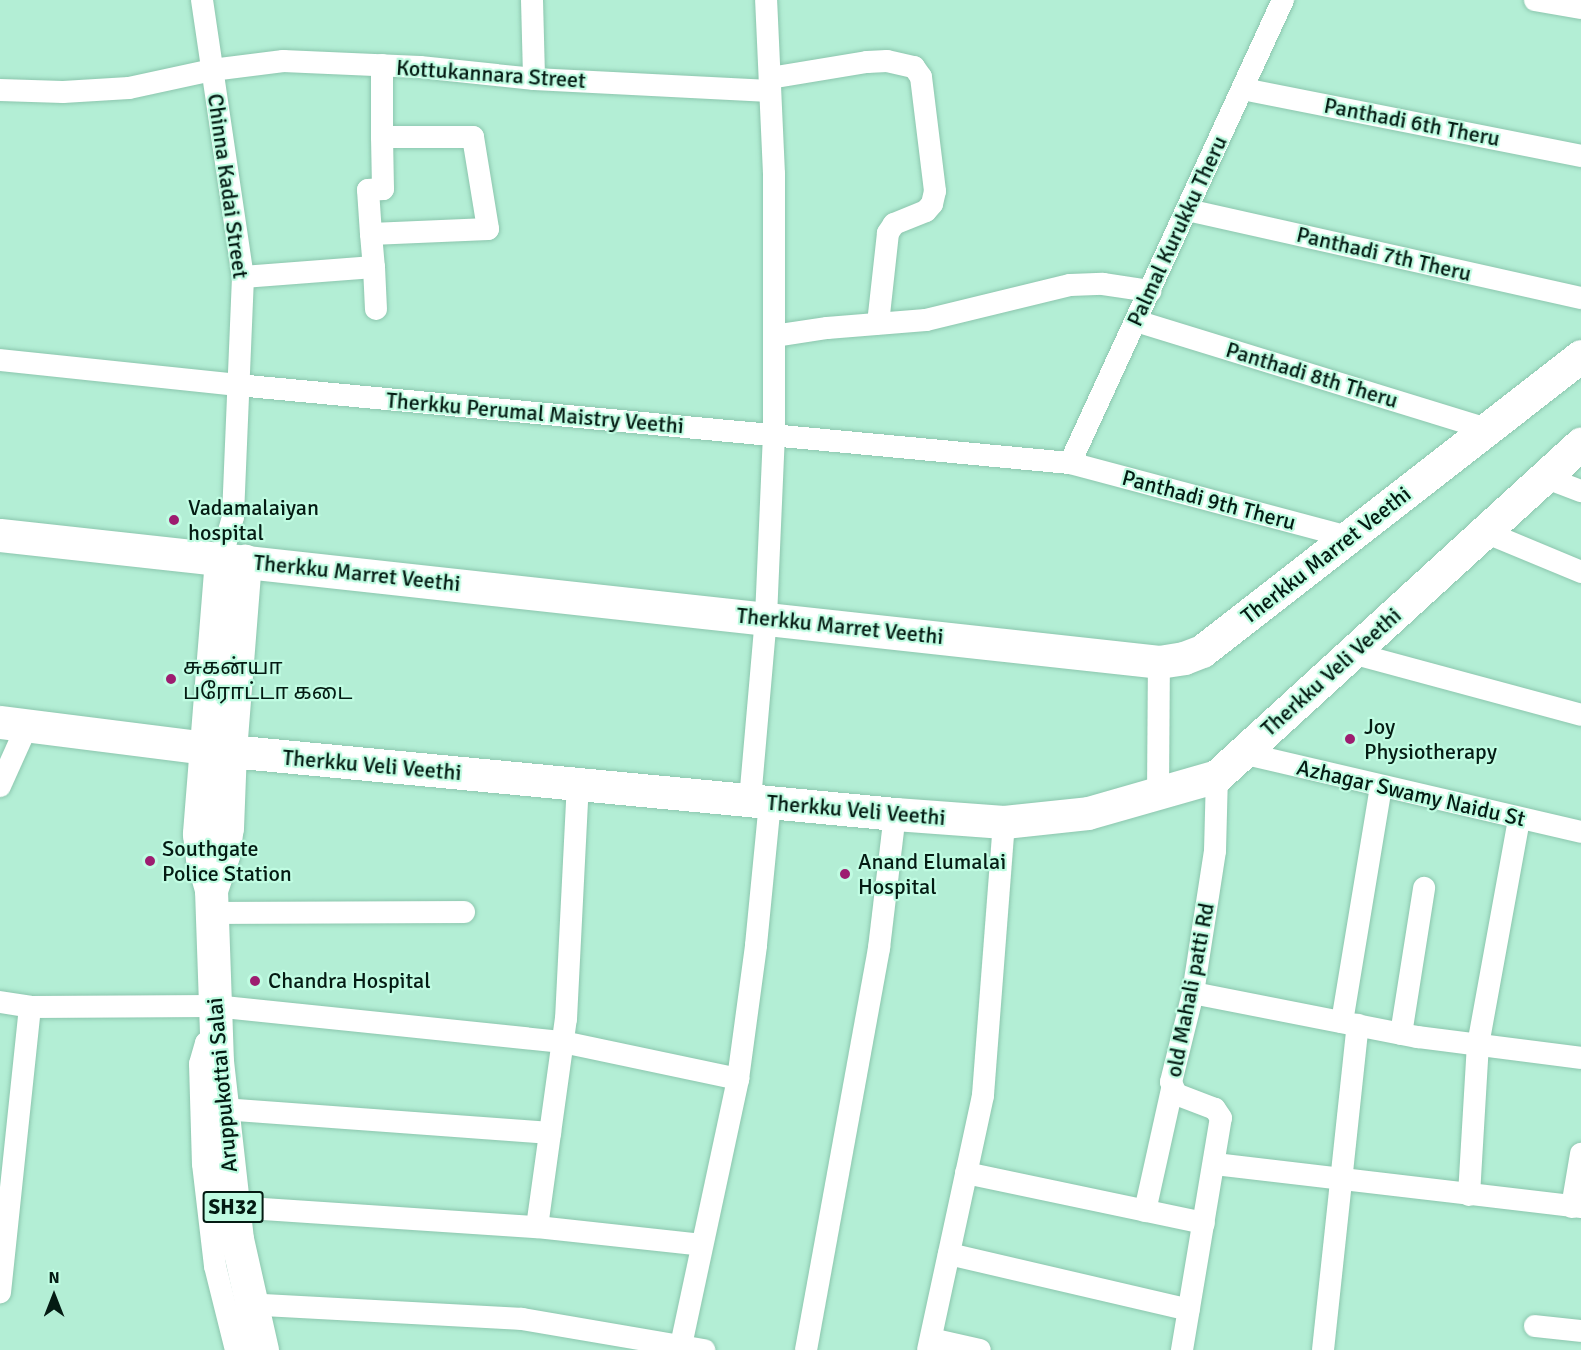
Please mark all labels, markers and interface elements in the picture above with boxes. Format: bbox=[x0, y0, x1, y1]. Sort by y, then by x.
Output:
street label: Kottukannara Street bbox=[395, 54, 587, 94]
street label: Chinna Kadai Street bbox=[202, 92, 254, 280]
street label: Panthadi 6th Theru bbox=[1322, 92, 1502, 152]
street label: Palmal Kurukku Theru bbox=[1121, 132, 1233, 330]
street label: Panthadi 7th Theru bbox=[1294, 221, 1474, 287]
street label: Panthadi 8th Theru bbox=[1223, 336, 1401, 414]
street label: Therkku Perumal Maistry Veethi bbox=[385, 387, 685, 439]
street label: Panthadi 9th Theru bbox=[1119, 464, 1299, 536]
street label: Therkku Marret Veethi bbox=[1236, 481, 1416, 629]
place label: Vadamalaiyan hospital bbox=[188, 494, 319, 546]
marker: Vadamalaiyan hospital bbox=[165, 511, 183, 529]
street label: Therkku Marret Veethi bbox=[252, 549, 462, 597]
street label: Therkku Marret Veethi bbox=[735, 602, 945, 650]
street label: Therkku Veli Veethi bbox=[1256, 602, 1406, 742]
place label: சுகன்யா பரோட்டா கடை bbox=[183, 653, 352, 704]
marker: சுகன்யா பரோட்டா கடை bbox=[164, 672, 178, 686]
place label: Joy Physiotherapy bbox=[1364, 713, 1497, 764]
marker: Joy Physiotherapy bbox=[1341, 730, 1359, 748]
street label: Therkku Veli Veethi bbox=[282, 744, 462, 786]
street label: Azhagar Swamy Naidu St bbox=[1294, 754, 1528, 832]
street label: Therkku Veli Veethi bbox=[766, 789, 946, 831]
place label: Southgate Police Station bbox=[162, 835, 292, 886]
place label: Anand Elumalai Hospital bbox=[858, 848, 1006, 900]
marker: Southgate Police Station bbox=[143, 854, 157, 868]
marker: Anand Elumalai Hospital bbox=[836, 865, 854, 883]
street label: old Mahali patti Rd bbox=[1160, 901, 1220, 1079]
place label: Chandra Hospital bbox=[268, 968, 431, 994]
marker: Chandra Hospital bbox=[246, 972, 264, 990]
street label: Aruppukottai Salai bbox=[201, 997, 243, 1173]
road number: SH32 bbox=[202, 1189, 264, 1225]
north arrow bbox=[24, 1266, 84, 1326]
text: N bbox=[48, 1268, 60, 1288]

